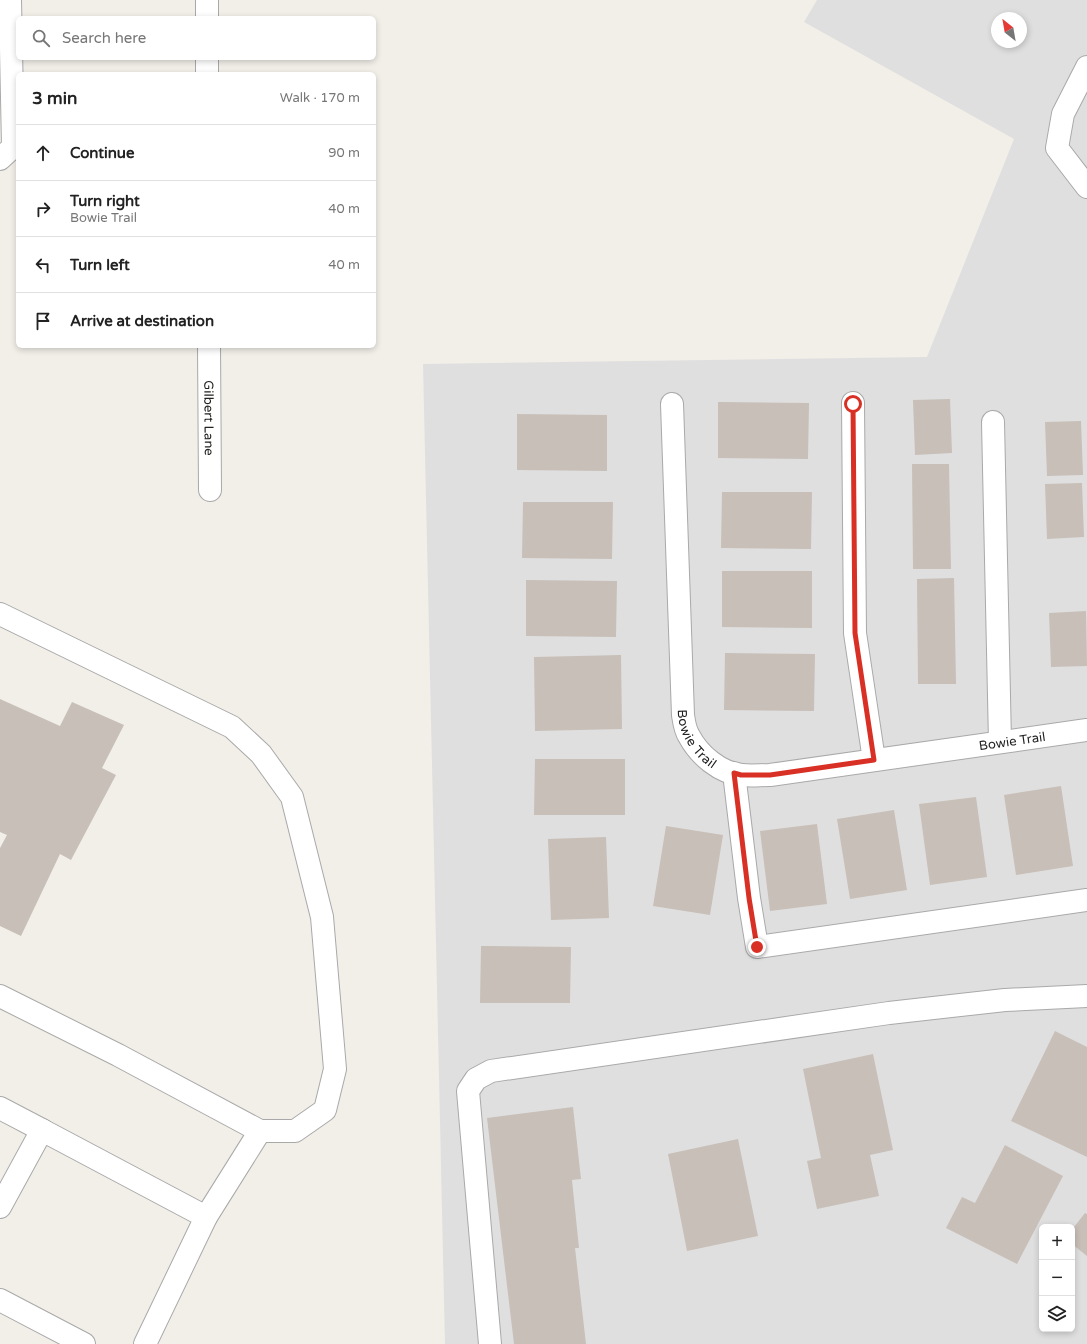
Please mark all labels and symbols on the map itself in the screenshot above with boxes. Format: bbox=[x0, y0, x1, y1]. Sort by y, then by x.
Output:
north arrow bbox=[991, 12, 1027, 48]
street label: Gilbert Lane bbox=[200, 380, 217, 456]
route start bbox=[844, 395, 862, 413]
street label: Bowie Trail bbox=[674, 709, 719, 772]
street label: Bowie Trail bbox=[978, 729, 1047, 754]
route end bbox=[748, 938, 766, 956]

